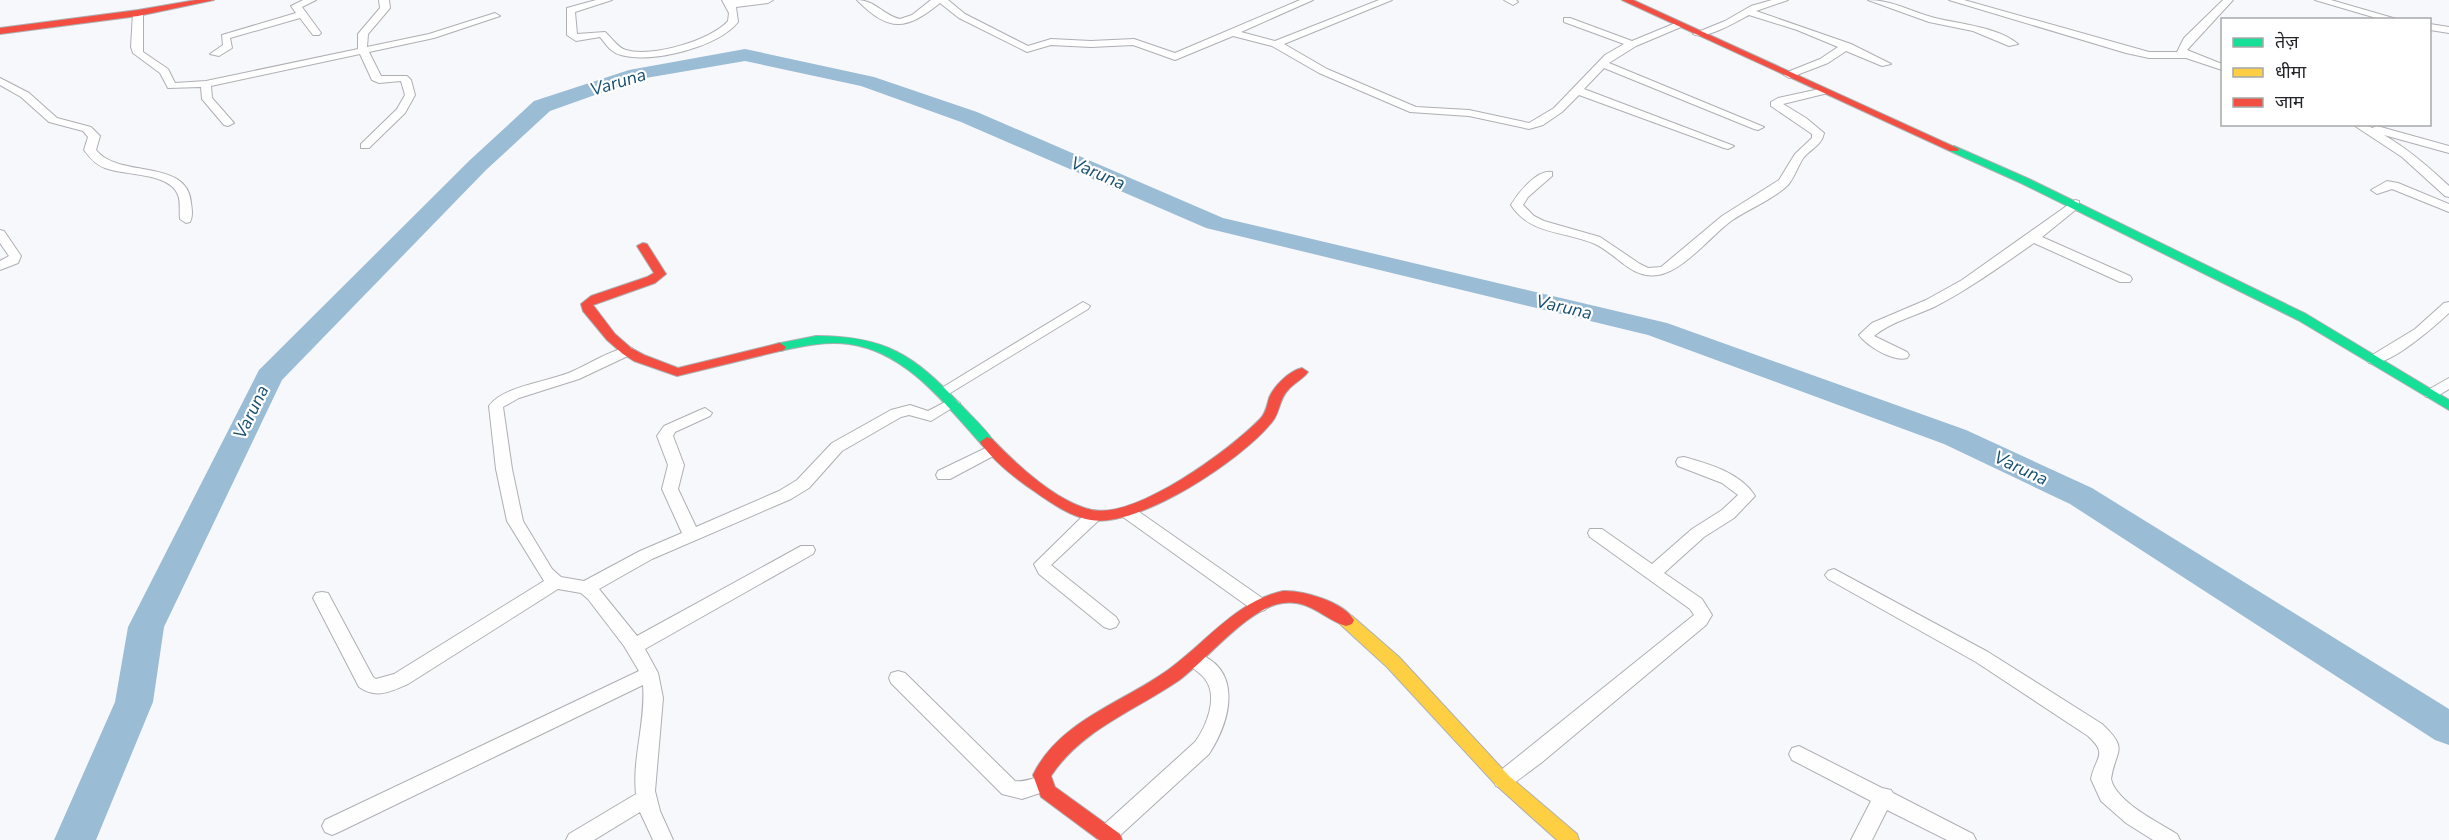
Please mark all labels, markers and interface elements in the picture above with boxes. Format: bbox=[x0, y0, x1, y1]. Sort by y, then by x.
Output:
legend bbox=[2221, 18, 2431, 126]
text: तेज़ bbox=[2275, 30, 2299, 54]
text: धीमा bbox=[2275, 60, 2306, 84]
water label: Varuna bbox=[587, 62, 649, 102]
text: जाम bbox=[2275, 90, 2305, 114]
water label: Varuna bbox=[1067, 151, 1129, 195]
water label: Varuna bbox=[1533, 289, 1595, 325]
water label: Varuna bbox=[228, 381, 274, 443]
water label: Varuna bbox=[1990, 445, 2052, 491]

